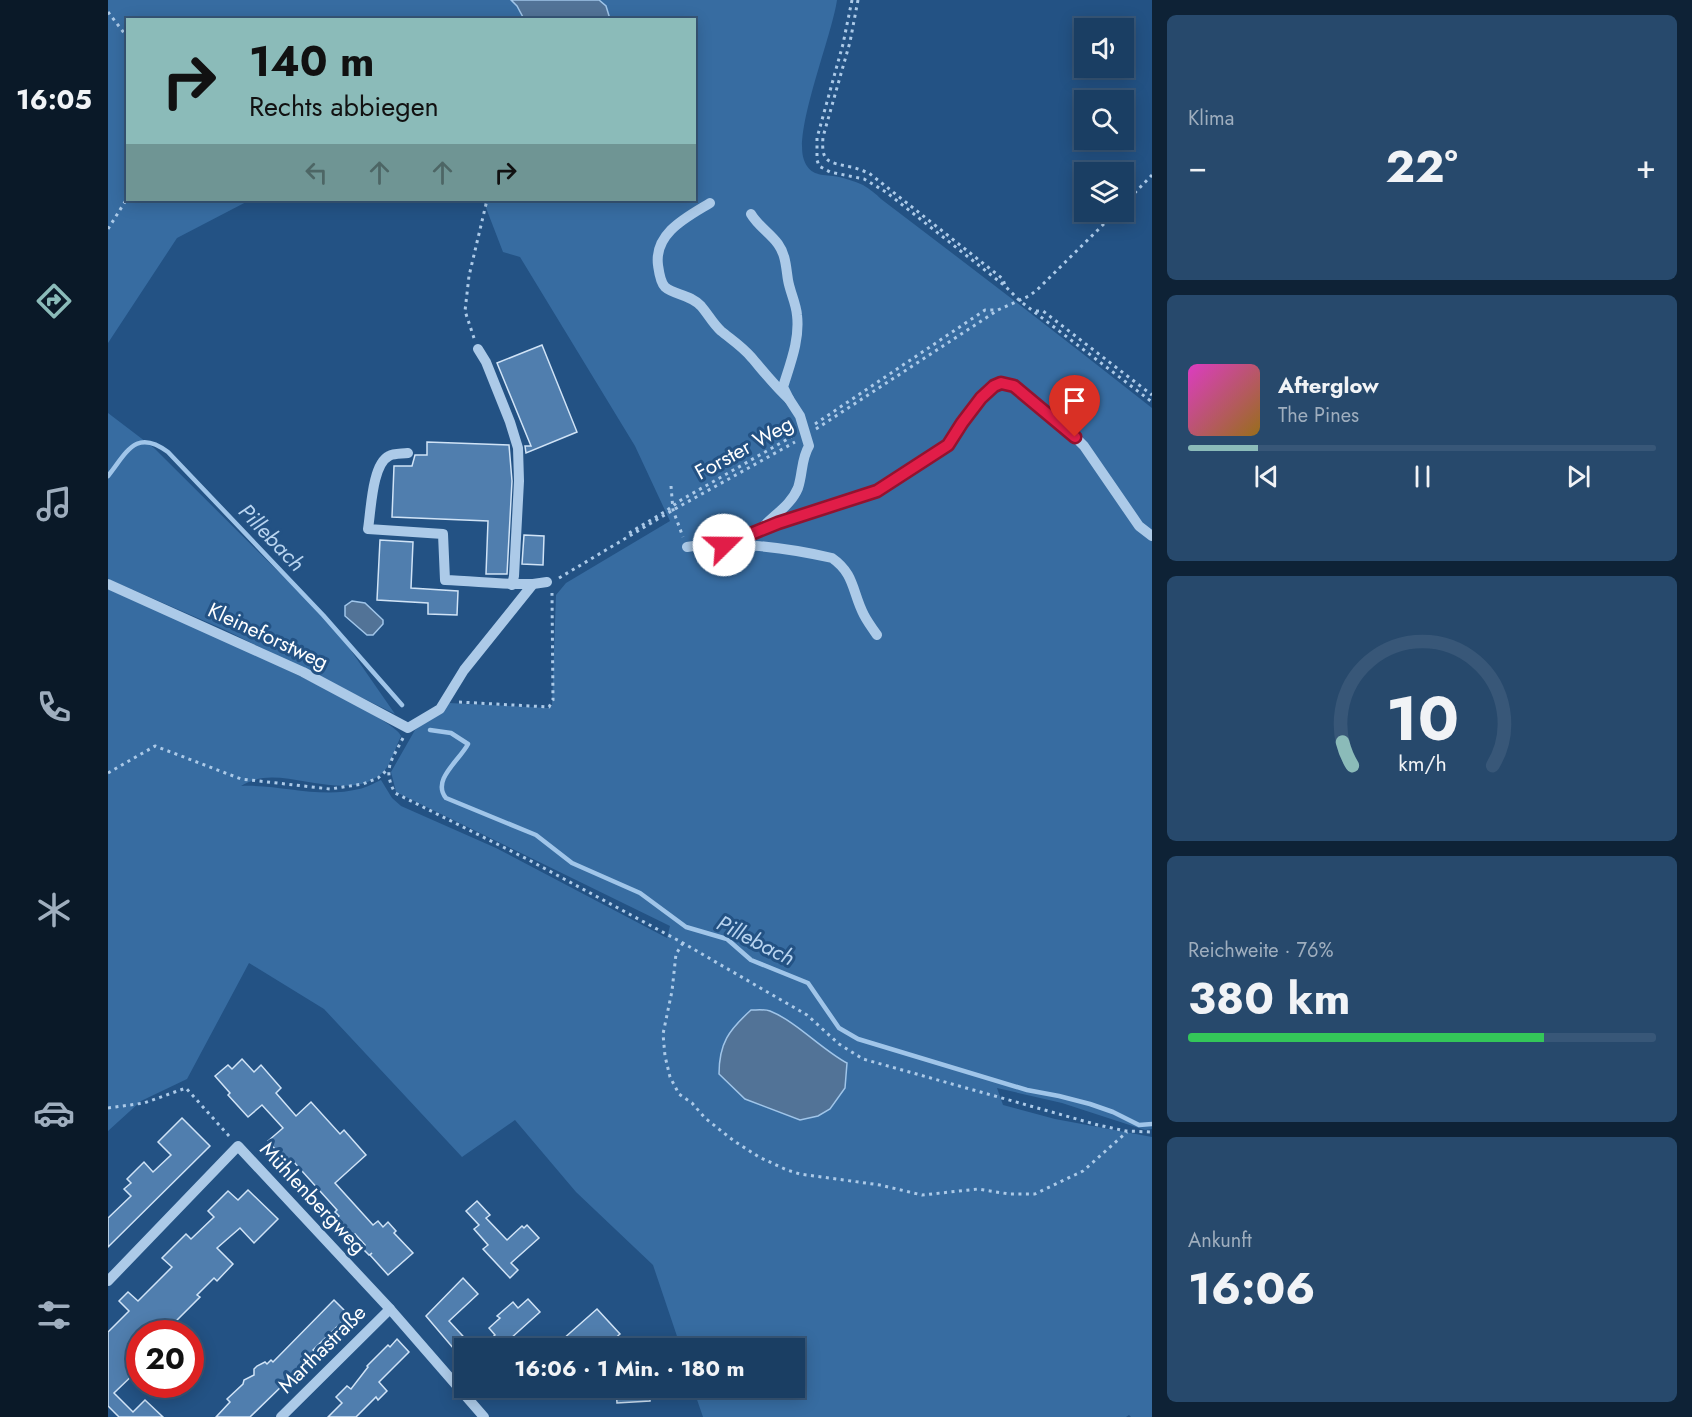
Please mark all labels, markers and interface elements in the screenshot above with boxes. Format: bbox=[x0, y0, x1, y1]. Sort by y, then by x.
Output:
map controls bbox=[1074, 18, 1134, 222]
button: sound bbox=[1074, 18, 1134, 78]
text: 140 m bbox=[249, 31, 375, 92]
icon: right bbox=[150, 42, 228, 120]
text: 16:05 bbox=[16, 80, 92, 119]
text: Rechts abbiegen bbox=[249, 87, 439, 126]
button: search bbox=[1074, 90, 1134, 150]
text: Klima bbox=[1188, 104, 1234, 133]
text: 22° bbox=[1385, 134, 1458, 199]
text: − bbox=[1188, 143, 1207, 190]
text: + bbox=[1636, 143, 1656, 190]
icon: left bbox=[300, 156, 333, 189]
icon: ahead bbox=[363, 156, 396, 189]
icon: ahead bbox=[426, 156, 459, 189]
icon: right bbox=[489, 156, 522, 189]
button: layers bbox=[1074, 162, 1134, 222]
icon: directions bbox=[33, 280, 75, 322]
text: Afterglow bbox=[1278, 369, 1379, 401]
pin bbox=[1049, 375, 1100, 437]
icon: arrive bbox=[1058, 384, 1091, 417]
text: The Pines bbox=[1278, 401, 1359, 430]
street label: Forster Weg bbox=[689, 409, 799, 487]
icon: previous bbox=[1250, 460, 1283, 493]
icon: pause bbox=[1406, 460, 1439, 493]
icon: next bbox=[1562, 460, 1595, 493]
icon: music bbox=[33, 483, 75, 525]
water label: Pillebach bbox=[231, 496, 313, 578]
position arrow bbox=[692, 513, 756, 577]
street label: Kleineforstweg bbox=[203, 595, 333, 677]
text: 10 bbox=[1385, 673, 1459, 763]
icon: phone bbox=[33, 686, 75, 728]
text: km/h bbox=[1398, 748, 1446, 779]
icon: climate bbox=[33, 889, 75, 931]
water label: Pillebach bbox=[711, 907, 801, 973]
text: Reichweite · 76% bbox=[1188, 936, 1334, 965]
text: 380 km bbox=[1188, 966, 1350, 1031]
icon: car bbox=[33, 1092, 75, 1134]
street label: Mühlenbergweg bbox=[253, 1135, 373, 1261]
text: Ankunft bbox=[1188, 1226, 1252, 1255]
text: 16:06 bbox=[1188, 1256, 1315, 1321]
icon: filters bbox=[33, 1294, 75, 1336]
street label: Marthastraße bbox=[271, 1298, 373, 1400]
speed limit sign: 20 bbox=[126, 1320, 204, 1398]
text: 16:06 · 1 Min. · 180 m bbox=[514, 1352, 745, 1384]

